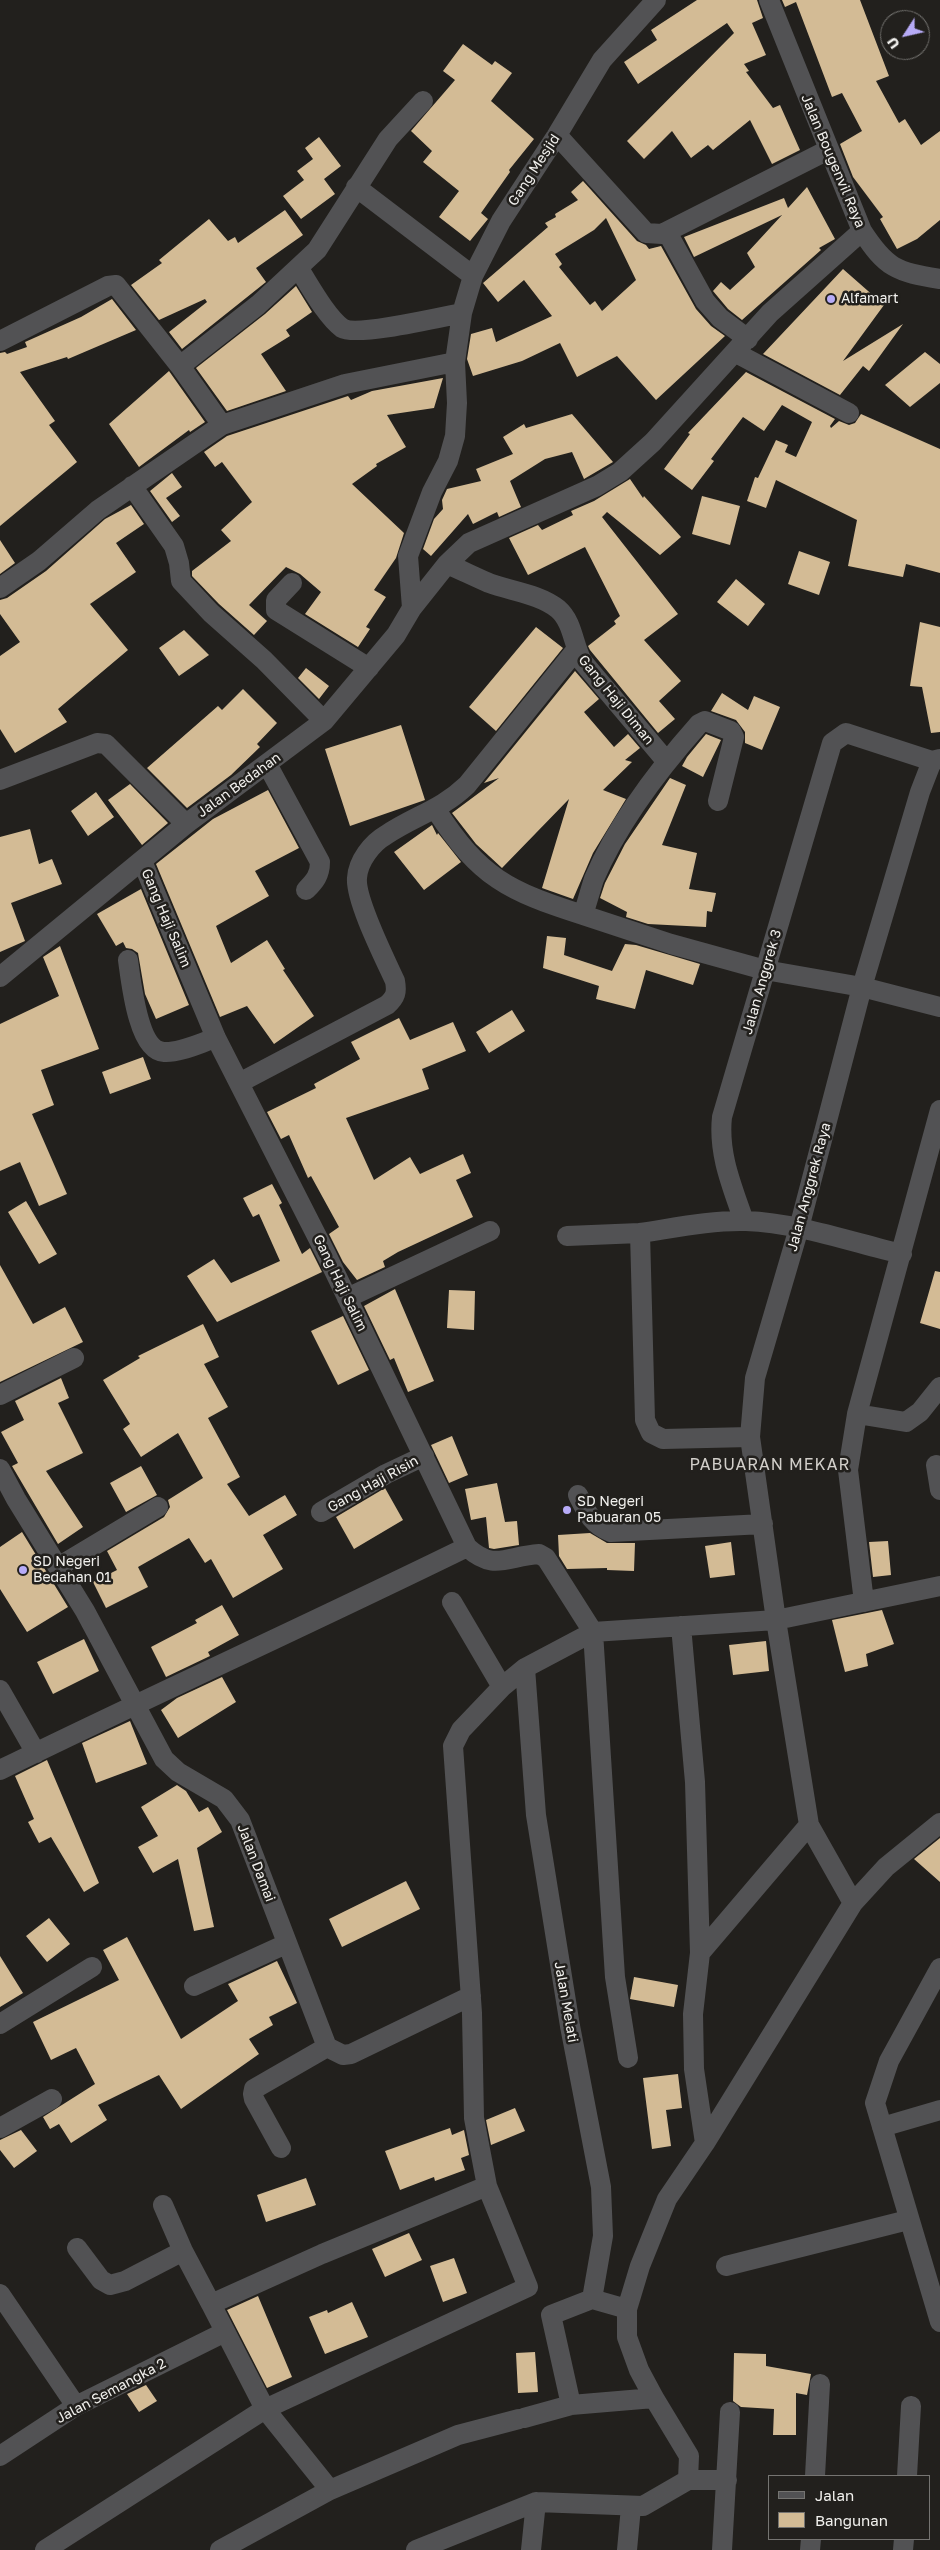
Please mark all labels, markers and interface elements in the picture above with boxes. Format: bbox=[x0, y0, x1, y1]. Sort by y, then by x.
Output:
north arrow bbox=[880, 10, 930, 60]
text: U bbox=[883, 34, 903, 52]
street label: Jalan Bougenvil Raya bbox=[797, 92, 869, 230]
street label: Gang Mesjid bbox=[505, 131, 563, 209]
place label: Alfamart bbox=[841, 291, 899, 307]
marker: Alfamart bbox=[825, 293, 837, 305]
street label: Gang Haji Diman bbox=[575, 652, 657, 748]
street label: Jalan Bedahan bbox=[194, 749, 284, 821]
street label: Gang Haji Salim bbox=[138, 866, 194, 970]
street label: Jalan Anggrek 3 bbox=[739, 928, 785, 1036]
street label: Jalan Anggrek Raya bbox=[784, 1121, 834, 1253]
street label: Gang Haji Salim bbox=[309, 1232, 371, 1334]
street label: Gang Haji Risin bbox=[325, 1452, 421, 1516]
district label: PABUARAN MEKAR bbox=[688, 1455, 852, 1475]
place label: SD Negeri Pabuaran 05 bbox=[577, 1494, 661, 1526]
marker: SD Negeri Pabuaran 05 bbox=[561, 1504, 573, 1516]
place label: SD Negeri Bedahan 01 bbox=[33, 1554, 111, 1586]
marker: SD Negeri Bedahan 01 bbox=[17, 1564, 29, 1576]
street label: Jalan Damai bbox=[233, 1822, 279, 1904]
street label: Jalan Melati bbox=[551, 1960, 581, 2044]
street label: Jalan Semangka 2 bbox=[53, 2355, 169, 2427]
legend bbox=[768, 2475, 930, 2540]
text: Jalan bbox=[815, 2486, 854, 2504]
text: Bangunan bbox=[815, 2511, 888, 2529]

